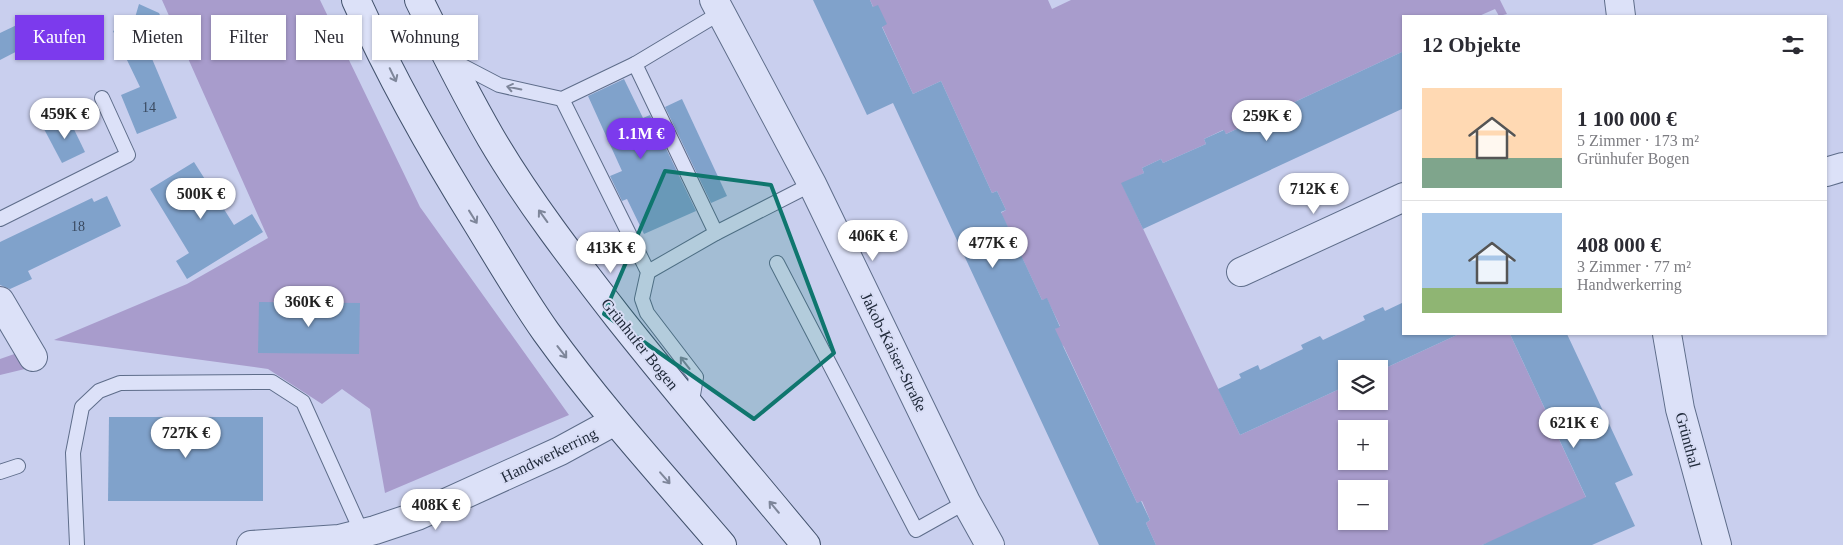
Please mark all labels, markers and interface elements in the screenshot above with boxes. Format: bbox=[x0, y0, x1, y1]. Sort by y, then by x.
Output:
chip: Kaufen bbox=[15, 15, 104, 60]
chip: Mieten bbox=[114, 15, 201, 60]
chip: Filter bbox=[211, 15, 286, 60]
chip: Neu bbox=[296, 15, 362, 60]
chip: Wohnung bbox=[372, 15, 478, 60]
icon: filters bbox=[1779, 31, 1807, 59]
text: 12 Objekte bbox=[1422, 33, 1521, 57]
one-way arrow bbox=[389, 67, 398, 82]
one-way arrow bbox=[506, 83, 522, 93]
pin: 459K € bbox=[24, 98, 106, 140]
house number: 14 bbox=[142, 100, 156, 115]
pin: 259K € bbox=[1226, 100, 1308, 142]
text: 459K € bbox=[41, 105, 89, 122]
text: 259K € bbox=[1243, 107, 1291, 124]
text: 1 100 000 € bbox=[1577, 107, 1677, 131]
icon: home bbox=[1462, 108, 1522, 168]
pin: 1.1M € bbox=[600, 118, 682, 160]
text: 1.1M € bbox=[617, 125, 665, 142]
text: 5 Zimmer · 173 m² bbox=[1577, 132, 1699, 149]
text: Grünhufer Bogen bbox=[1577, 150, 1689, 167]
pin: 712K € bbox=[1273, 172, 1355, 215]
pin: 500K € bbox=[160, 178, 242, 220]
text: 712K € bbox=[1290, 180, 1338, 197]
text: 500K € bbox=[177, 185, 225, 202]
one-way arrow bbox=[469, 209, 479, 223]
one-way arrow bbox=[538, 209, 548, 223]
house number: 18 bbox=[71, 219, 85, 234]
pin: 406K € bbox=[832, 220, 914, 262]
pin: 477K € bbox=[952, 226, 1034, 269]
text: 406K € bbox=[849, 227, 897, 244]
pin: 413K € bbox=[570, 232, 652, 274]
icon: home bbox=[1462, 233, 1522, 293]
text: 408 000 € bbox=[1577, 233, 1661, 257]
text: 477K € bbox=[969, 234, 1017, 251]
text: 413K € bbox=[587, 239, 635, 256]
text: 3 Zimmer · 77 m² bbox=[1577, 258, 1691, 275]
text: Handwerkerring bbox=[1577, 276, 1682, 293]
pin: 360K € bbox=[268, 286, 350, 328]
street label: Jakob-Kaiser-Straße bbox=[858, 290, 930, 414]
text: 360K € bbox=[285, 293, 333, 310]
street label: Grünhufer Bogen bbox=[597, 295, 682, 394]
one-way arrow bbox=[557, 346, 568, 359]
one-way arrow bbox=[679, 356, 690, 369]
map controls bbox=[1338, 360, 1388, 530]
button: layers bbox=[1338, 360, 1388, 410]
pin: 621K € bbox=[1533, 406, 1615, 449]
street label: Grünthal bbox=[1672, 410, 1704, 470]
text: 621K € bbox=[1550, 414, 1598, 431]
pin: 727K € bbox=[145, 416, 227, 459]
button: + bbox=[1338, 420, 1388, 470]
text: 727K € bbox=[162, 424, 210, 441]
street label: Handwerkerring bbox=[498, 424, 600, 487]
one-way arrow bbox=[659, 472, 670, 485]
button: − bbox=[1338, 480, 1388, 530]
pin: 408K € bbox=[395, 488, 477, 531]
text: 408K € bbox=[412, 496, 460, 513]
one-way arrow bbox=[769, 501, 780, 514]

